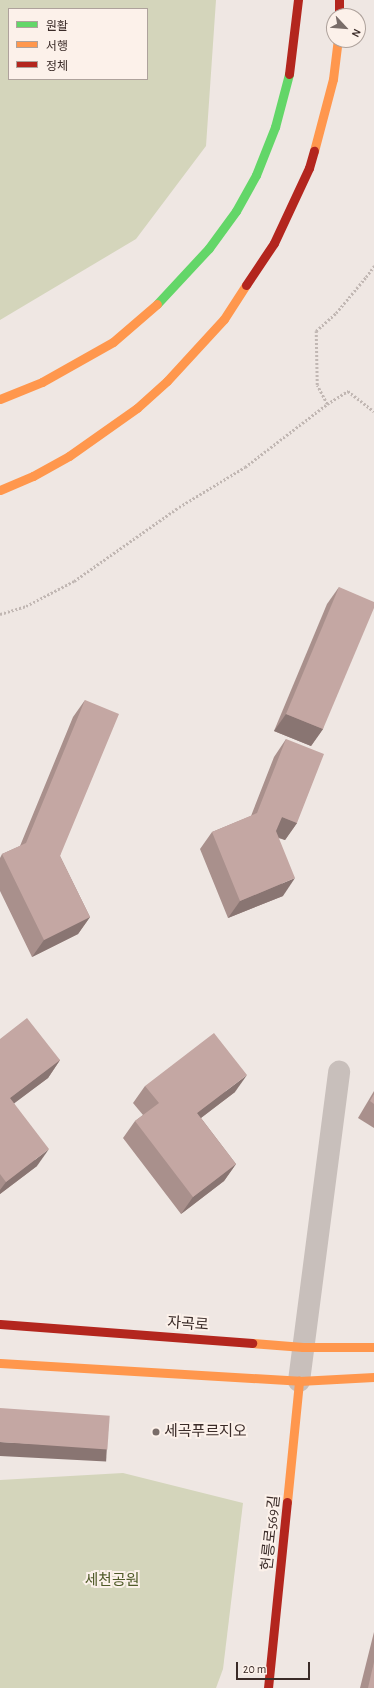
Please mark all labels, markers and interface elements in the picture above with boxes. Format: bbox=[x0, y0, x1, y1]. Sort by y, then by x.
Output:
legend bbox=[8, 8, 148, 80]
north arrow bbox=[326, 8, 366, 48]
text: 원활 bbox=[46, 20, 68, 32]
text: N bbox=[350, 27, 363, 39]
text: 서행 bbox=[46, 40, 68, 52]
text: 정체 bbox=[46, 60, 68, 72]
street label: 자곡로 bbox=[167, 1314, 209, 1334]
place label: 세곡푸르지오 bbox=[164, 1423, 247, 1441]
marker: 세곡푸르지오 bbox=[151, 1427, 161, 1437]
street label: 헌릉로569길 bbox=[258, 1494, 284, 1572]
park label: 세천공원 bbox=[84, 1572, 140, 1590]
scale bar bbox=[238, 1654, 312, 1680]
text: 20 m bbox=[243, 1663, 266, 1675]

